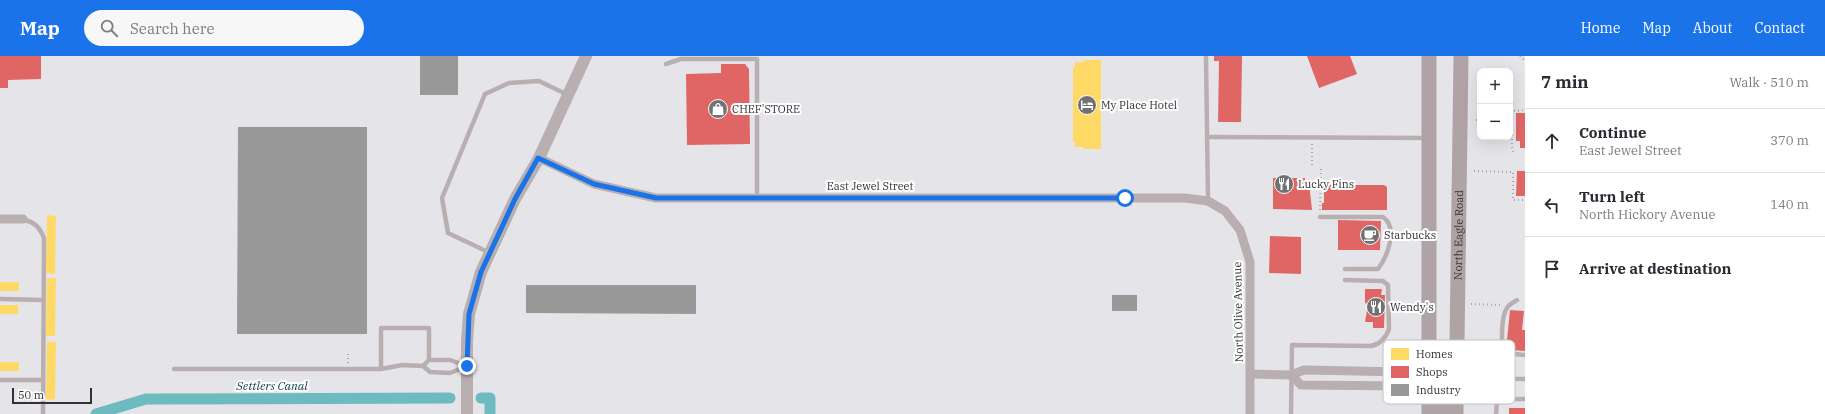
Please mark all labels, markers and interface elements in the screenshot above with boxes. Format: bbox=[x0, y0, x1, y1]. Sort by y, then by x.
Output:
search box bbox=[84, 10, 364, 46]
text: Map bbox=[20, 16, 60, 40]
icon: search bbox=[98, 17, 120, 39]
text: Search here bbox=[130, 19, 214, 38]
text: Home bbox=[1581, 19, 1620, 37]
text: Map bbox=[1642, 19, 1671, 37]
text: About bbox=[1693, 19, 1732, 37]
text: Contact bbox=[1754, 19, 1805, 37]
map controls bbox=[1477, 68, 1513, 140]
button: + bbox=[1477, 68, 1513, 104]
text: 7 min bbox=[1541, 71, 1589, 93]
text: Walk · 510 m bbox=[1730, 74, 1809, 91]
hotel icon: My Place Hotel bbox=[1076, 94, 1098, 116]
shop icon: CHEF'STORE bbox=[707, 98, 729, 120]
place label: My Place Hotel bbox=[1101, 98, 1177, 112]
place label: CHEF'STORE bbox=[732, 102, 800, 116]
button: − bbox=[1477, 104, 1513, 140]
text: Continue bbox=[1579, 123, 1646, 142]
icon: ahead bbox=[1541, 130, 1563, 152]
text: 370 m bbox=[1770, 132, 1809, 149]
text: East Jewel Street bbox=[1579, 142, 1681, 159]
restaurant icon: Lucky Fins bbox=[1273, 173, 1295, 195]
place label: Lucky Fins bbox=[1298, 177, 1354, 191]
street label: East Jewel Street bbox=[827, 179, 913, 193]
text: Turn left bbox=[1579, 187, 1645, 206]
route start bbox=[1116, 189, 1134, 207]
street label: North Eagle Road bbox=[1451, 190, 1466, 280]
icon: left bbox=[1541, 194, 1563, 216]
text: 140 m bbox=[1770, 196, 1809, 213]
text: North Hickory Avenue bbox=[1579, 206, 1716, 223]
cafe icon: Starbucks bbox=[1359, 224, 1381, 246]
place label: Starbucks bbox=[1384, 228, 1436, 242]
icon: arrive bbox=[1541, 258, 1563, 280]
text: Arrive at destination bbox=[1579, 259, 1731, 278]
street label: North Olive Avenue bbox=[1230, 262, 1246, 362]
restaurant icon: Wendy's bbox=[1365, 296, 1387, 318]
place label: Wendy's bbox=[1390, 300, 1434, 314]
legend bbox=[1383, 340, 1515, 404]
text: Homes bbox=[1416, 347, 1453, 361]
route end bbox=[458, 357, 476, 375]
text: Shops bbox=[1416, 365, 1448, 379]
water label: Settlers Canal bbox=[235, 378, 308, 393]
text: Industry bbox=[1416, 383, 1461, 397]
scale bar bbox=[12, 386, 92, 405]
text: 50 m bbox=[18, 388, 44, 402]

